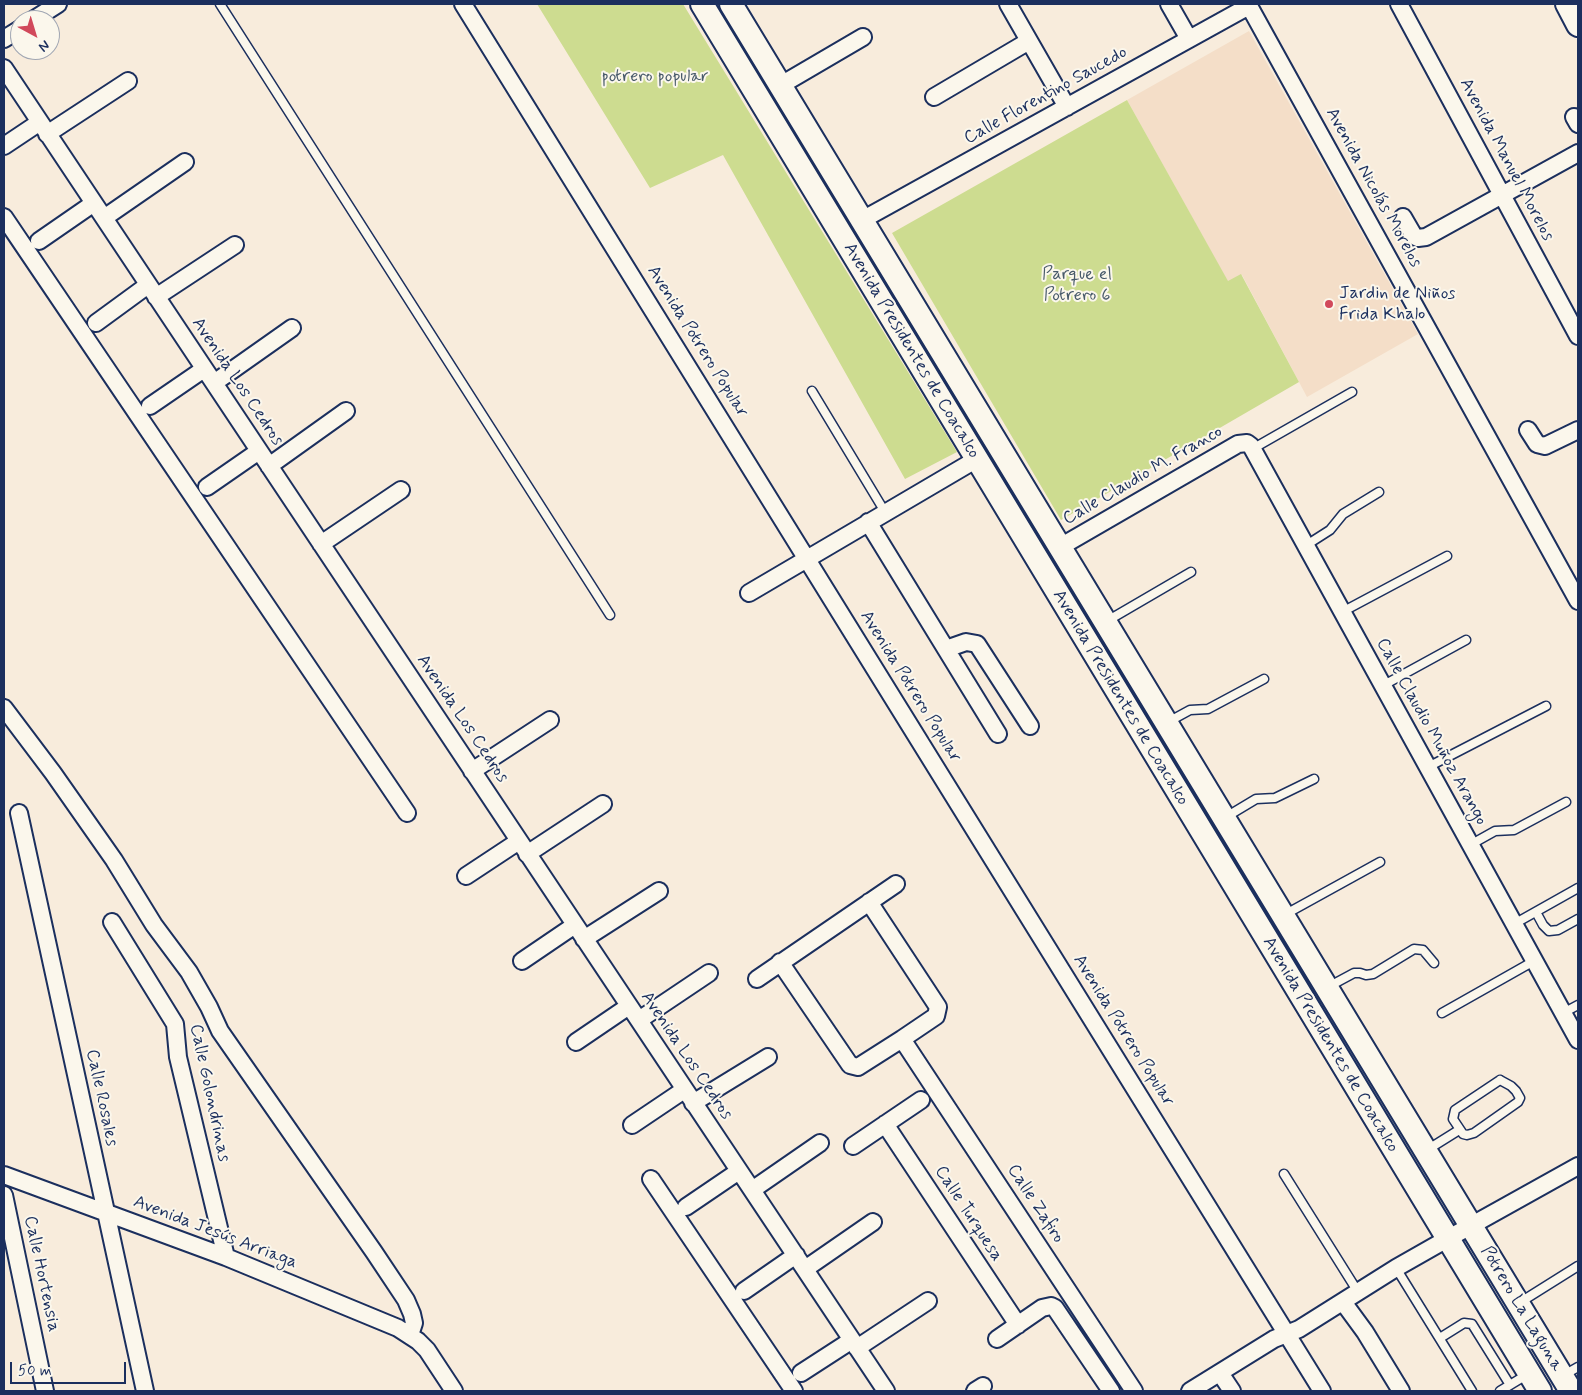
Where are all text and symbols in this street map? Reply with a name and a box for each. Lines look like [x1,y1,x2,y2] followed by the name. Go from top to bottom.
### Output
[10,10,60,60] north arrow
[35,36,53,56] text: N
[961,42,1131,150] street label: Calle Florentino Saucedo
[601,66,709,88] park label: potrero popular
[1454,75,1558,245] street label: Avenida Manuel Morelos
[1320,104,1426,272] street label: Avenida Nicolás Morelos
[838,239,984,463] street label: Avenida Presidentes de Coacalco
[641,262,753,422] street label: Avenida Potrero Popular
[1042,264,1112,306] park label: Parque el Potrero 6
[1339,283,1456,326] place label: Jardin de Niños Frida Khalo
[1323,298,1335,310] marker: Jardin de Niños Frida Khalo
[186,314,288,450] street label: Avenida Los Cedros
[1059,421,1227,531] street label: Calle Claudio M. Franco
[1047,586,1193,810] street label: Avenida Presidentes de Coacalco
[854,607,966,767] street label: Avenida Potrero Popular
[1371,635,1491,829] street label: Calle Claudio Muñoz Arango
[411,651,513,787] street label: Avenida Los Cedros
[1257,933,1403,1157] street label: Avenida Presidentes de Coacalco
[1067,951,1179,1111] street label: Avenida Potrero Popular
[635,988,737,1124] street label: Avenida Los Cedros
[184,1022,234,1164] street label: Calle Golondrinas
[80,1048,122,1148] street label: Calle Rosales
[1002,1161,1068,1247] street label: Calle Zafiro
[929,1162,1007,1266] street label: Calle Turquesa
[130,1192,300,1274] street label: Avenida Jesús Arriaga
[18,1214,64,1334] street label: Calle Hortensia
[1475,1242,1567,1376] street label: Potrero La Laguna
[12,1352,129,1384] scale bar
[18,1361,52,1381] text: 50 m

